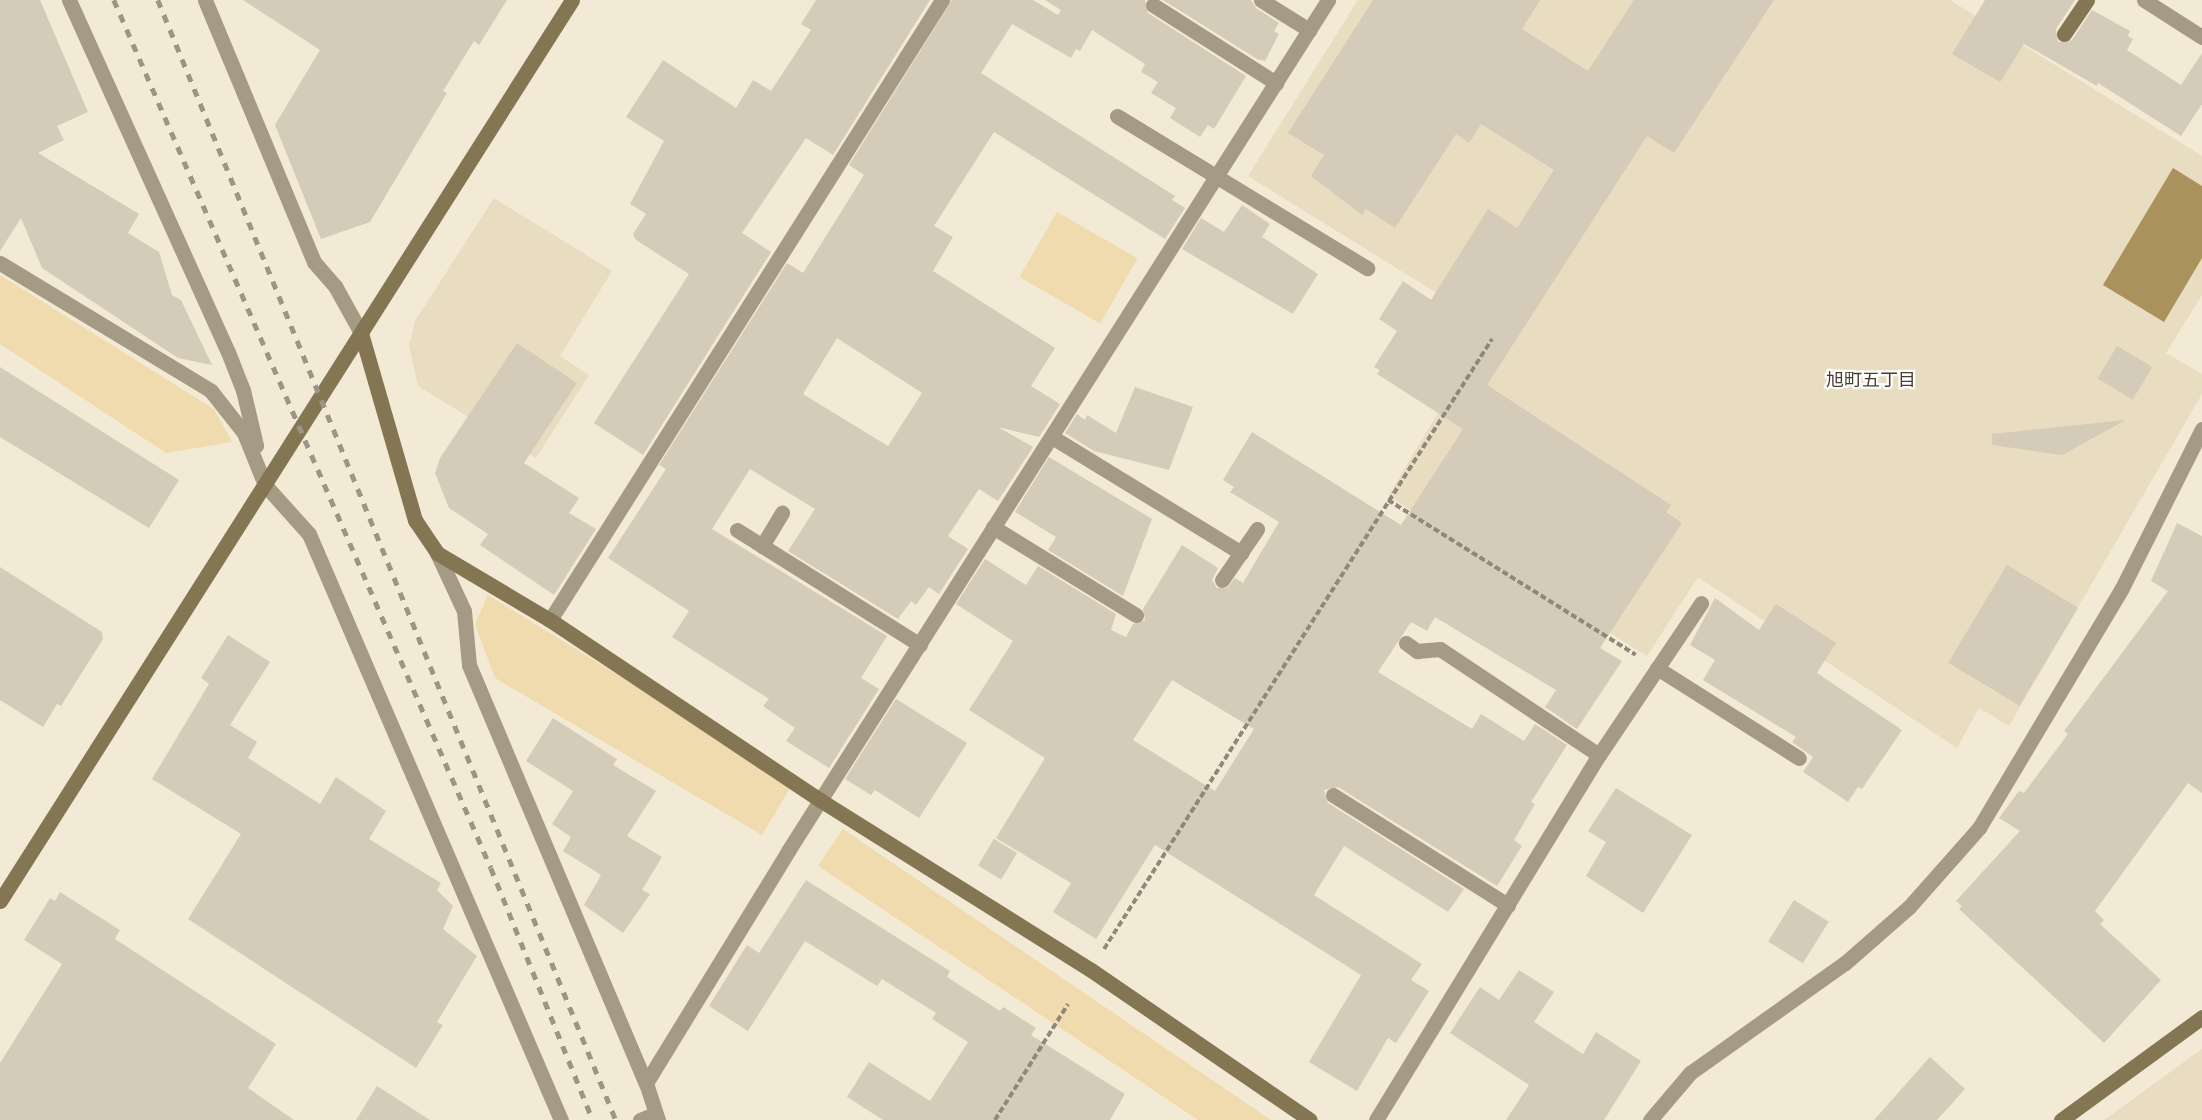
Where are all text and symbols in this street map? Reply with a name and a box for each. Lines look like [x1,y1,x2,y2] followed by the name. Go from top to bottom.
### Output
[1826,369,1916,391] district label: 旭町五丁目

